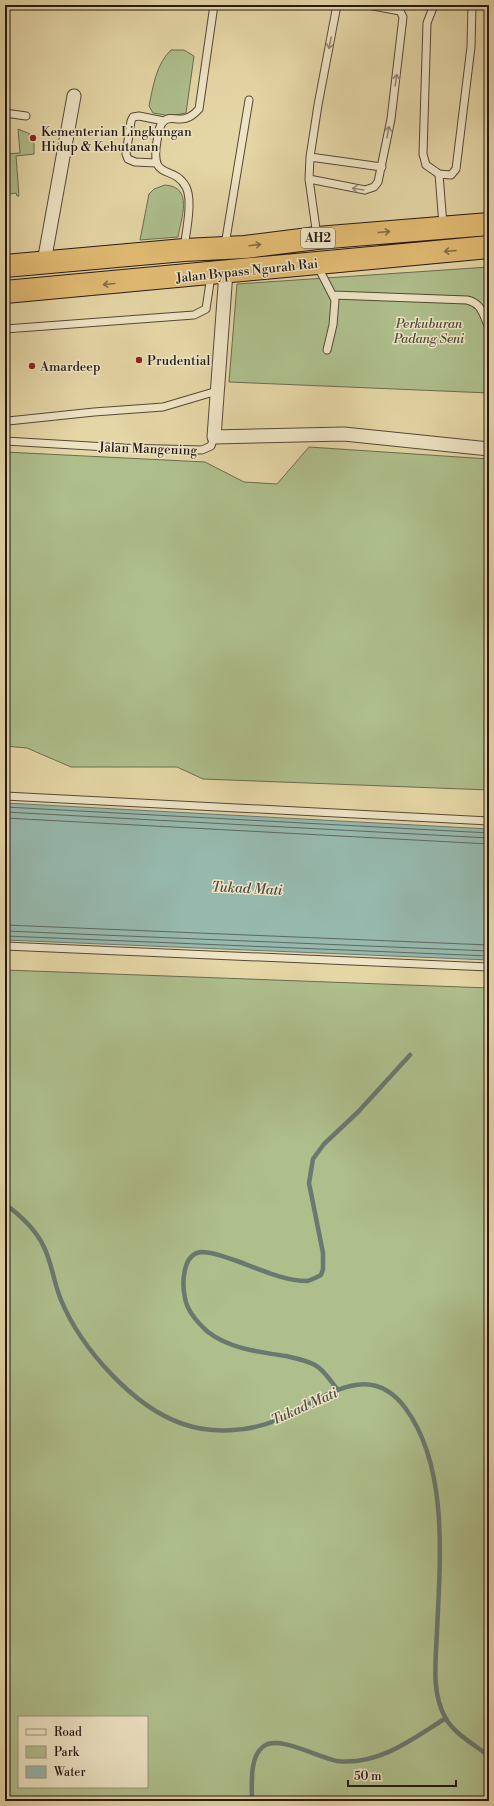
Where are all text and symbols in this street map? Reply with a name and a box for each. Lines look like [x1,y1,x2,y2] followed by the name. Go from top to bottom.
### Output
[325,36,333,49] one-way arrow
[392,74,400,87] one-way arrow
[41,124,192,155] place label: Kementerian Lingkungan Hidup & Kehutanan
[385,126,393,139] one-way arrow
[28,133,38,143] marker: Kementerian Lingkungan Hidup & Kehutanan
[352,185,365,193] one-way arrow
[301,228,335,248] road number: AH2
[377,229,390,236] one-way arrow
[248,242,261,249] one-way arrow
[444,247,457,254] one-way arrow
[174,256,319,287] street label: Jalan Bypass Ngurah Rai
[103,280,116,287] one-way arrow
[393,316,465,347] park label: Perkuburan Padang Seni
[147,353,210,369] place label: Prudential
[134,355,144,365] marker: Prudential
[39,359,100,375] place label: Amardeep
[27,361,37,371] marker: Amardeep
[97,439,198,459] street label: Jalan Mangening
[211,878,283,900] water label: Tukad Mati
[268,1384,341,1430] water label: Tukad Mati
[18,1716,148,1788] legend
[54,1725,82,1740] text: Road
[54,1745,80,1760] text: Park
[348,1762,456,1788] scale bar
[53,1765,86,1780] text: Water
[354,1769,382,1784] text: 50 m

